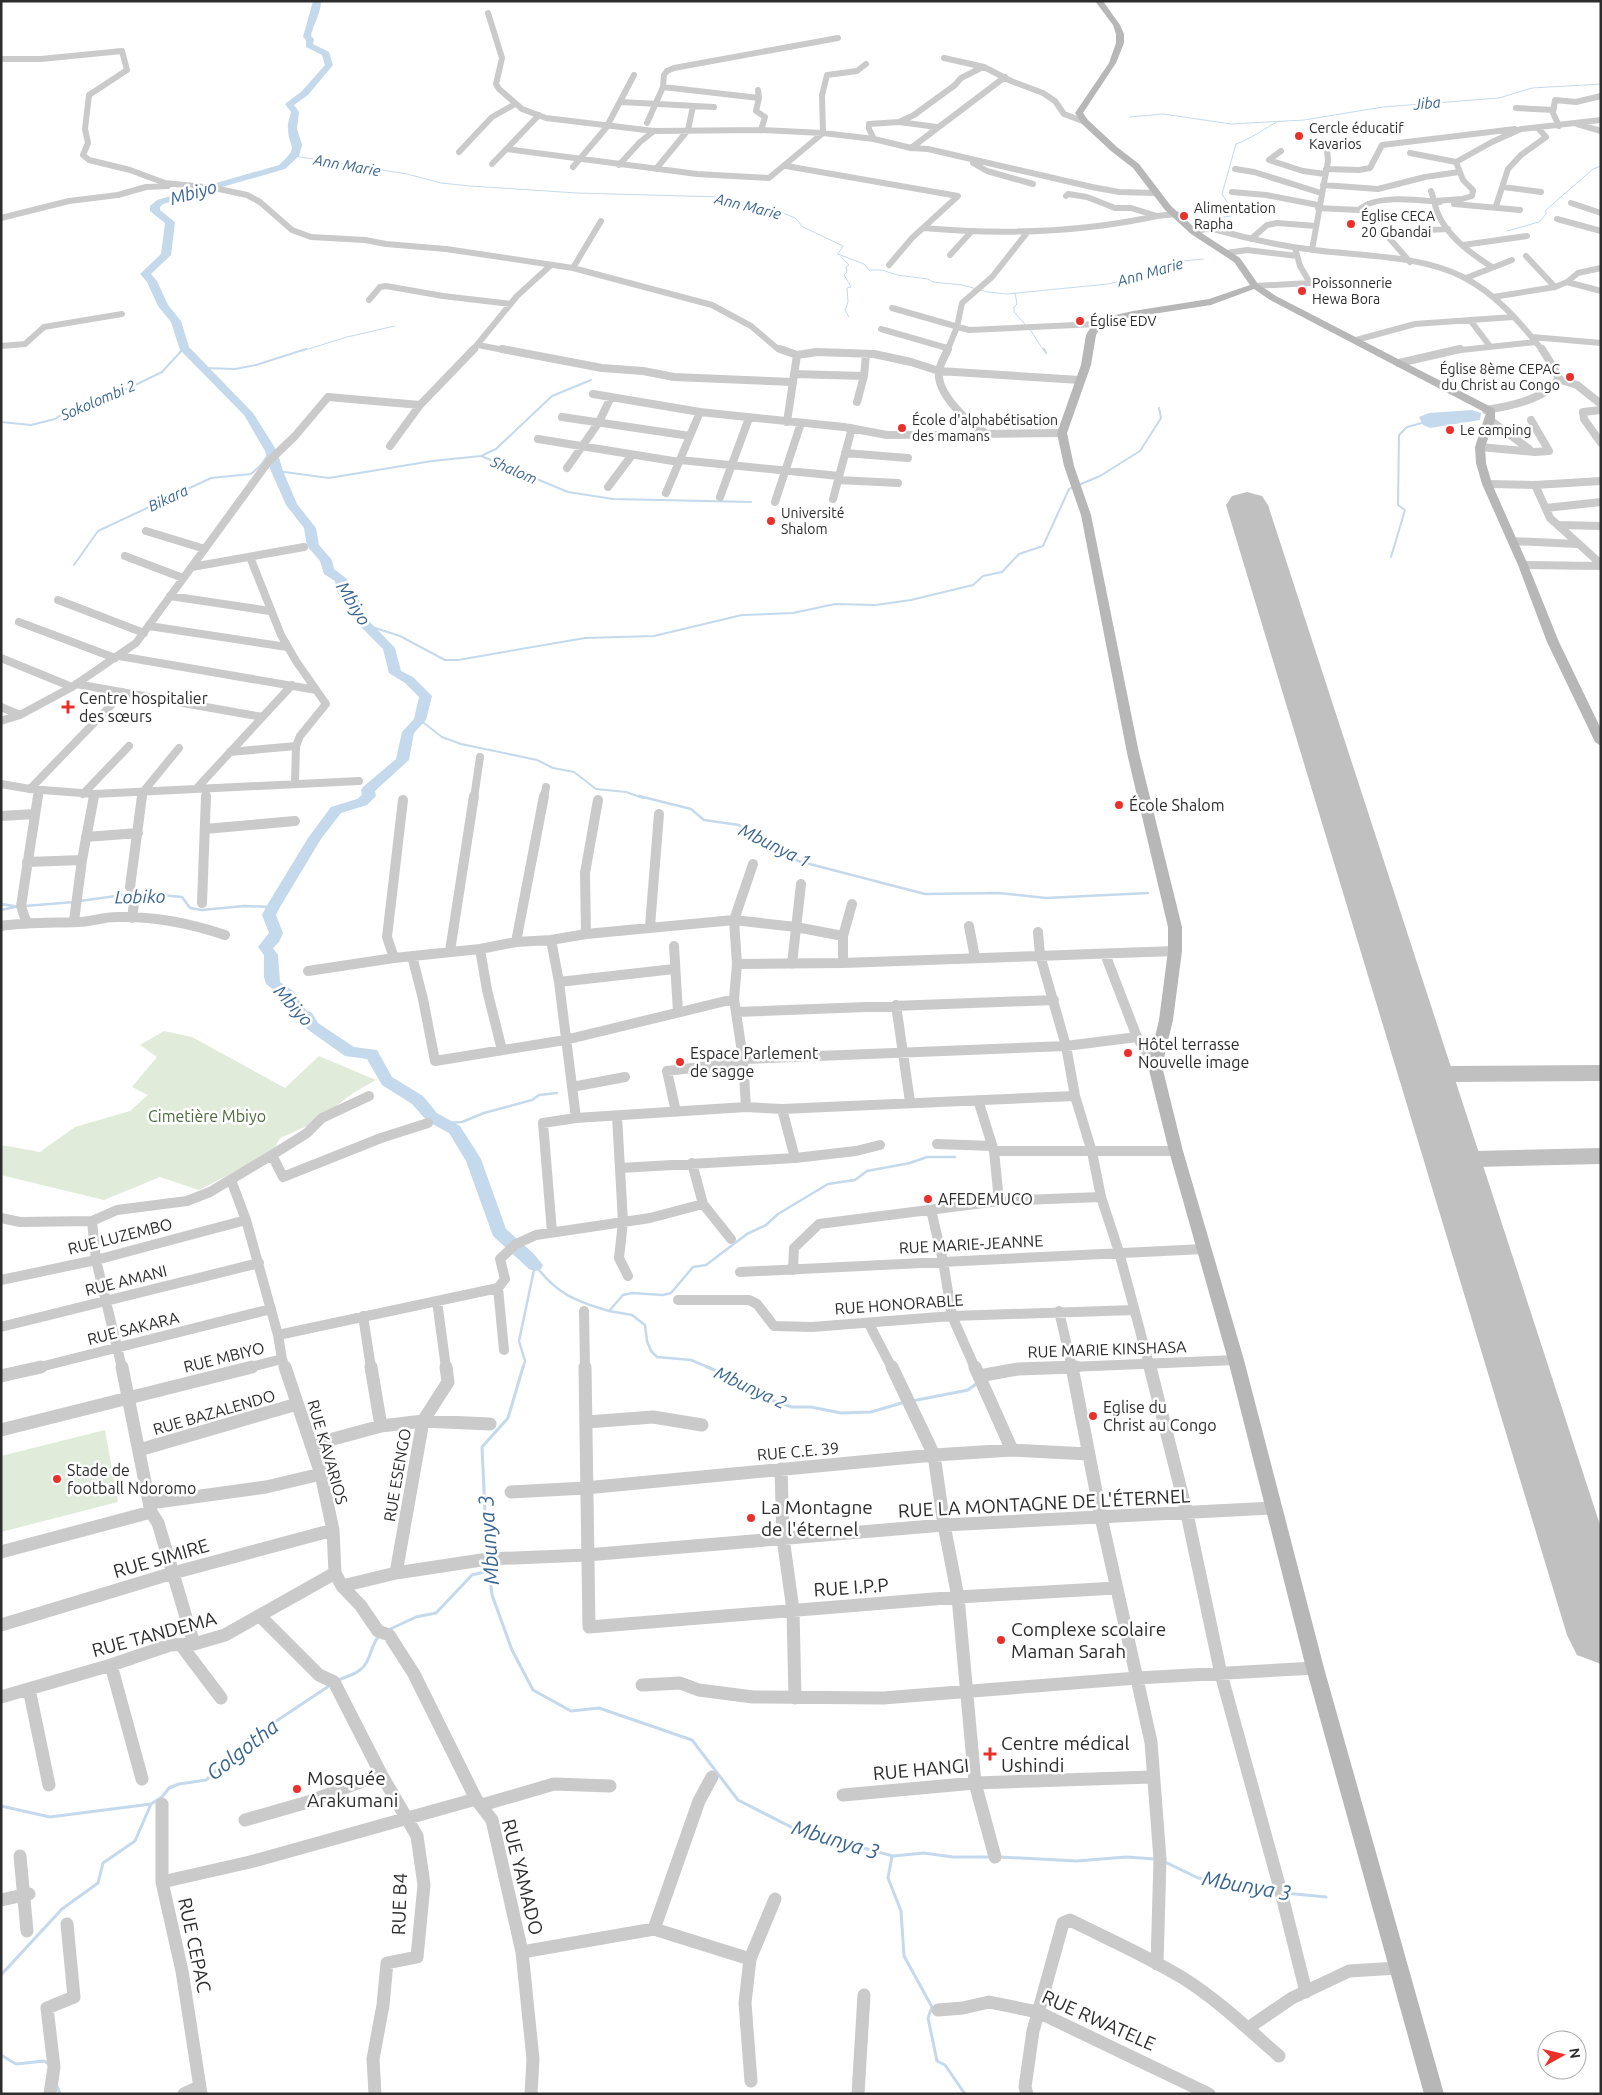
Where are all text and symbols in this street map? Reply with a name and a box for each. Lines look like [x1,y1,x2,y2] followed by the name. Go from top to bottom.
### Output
[1412,93,1441,113] water label: Jiba
[1309,120,1404,152] place label: Cercle éducatif Kavarios
[1293,130,1305,142] marker: Cercle éducatif Kavarios
[311,151,382,179] water label: Ann Marie
[167,176,219,208] water label: Mbiyo
[712,189,783,223] water label: Ann Marie
[1194,200,1276,232] place label: Alimentation Rapha
[1361,207,1435,240] place label: Église CECA 20 Gbandai
[1178,210,1190,222] marker: Alimentation Rapha
[1345,218,1357,230] marker: Église CECA 20 Gbandai
[1114,254,1185,290] water label: Ann Marie
[1312,275,1392,307] place label: Poissonnerie Hewa Bora
[1296,285,1308,297] marker: Poissonnerie Hewa Bora
[1090,312,1156,329] place label: Église EDV
[1074,315,1086,327] marker: Église EDV
[1440,360,1560,393] place label: Église 8ème CEPAC du Christ au Congo
[1564,371,1576,383] marker: Église 8ème CEPAC du Christ au Congo
[57,377,138,424] water label: Sokolombi 2
[912,411,1058,444] place label: École d'alphabétisation des mamans
[896,422,908,434] marker: École d'alphabétisation des mamans
[1460,422,1531,438] place label: Le camping
[1444,424,1456,436] marker: Le camping
[487,452,540,487] water label: Shalom
[145,481,191,515] water label: Bikara
[781,505,844,537] place label: Université Shalom
[765,515,777,527] marker: Université Shalom
[333,577,375,629] water label: Mbiyo
[79,689,208,725] place label: Centre hospitalier des sœurs
[61,700,75,714] marker: Centre hospitalier des sœurs
[1129,794,1225,814] place label: École Shalom
[1113,799,1125,811] marker: École Shalom
[736,819,814,871] water label: Mbunya 1
[114,886,166,906] water label: Lobiko
[271,981,318,1030] water label: Mbiyo
[1138,1035,1249,1071] place label: Hôtel terrasse Nouvelle image
[690,1044,819,1080] place label: Espace Parlement de sagge
[1122,1047,1134,1059] marker: Hôtel terrasse Nouvelle image
[674,1056,686,1068] marker: Espace Parlement de sagge
[148,1107,266,1125] park label: Cimetière Mbiyo
[938,1190,1033,1208] place label: AFEDEMUCO
[922,1193,934,1205] marker: AFEDEMUCO
[66,1214,174,1258] street label: RUE LUZEMBO
[898,1231,1044,1257] street label: RUE MARIE-JEANNE
[83,1261,169,1299] street label: RUE AMANI
[834,1291,964,1317] street label: RUE HONORABLE
[85,1308,181,1348] street label: RUE SAKARA
[1027,1337,1187,1361] street label: RUE MARIE KINSHASA
[182,1338,266,1376] street label: RUE MBIYO
[712,1362,790,1412] water label: Mbunya 2
[151,1386,277,1438] street label: RUE BAZALENDO
[304,1398,352,1506] street label: RUE KAVARIOS
[1103,1398,1217,1434] place label: Eglise du Christ au Congo
[1087,1410,1099,1422] marker: Eglise du Christ au Congo
[380,1427,414,1523] street label: RUE ESENGO
[756,1438,840,1464] street label: RUE C.E. 39
[67,1461,196,1497] place label: Stade de football Ndoromo
[51,1473,63,1485] marker: Stade de football Ndoromo
[897,1484,1191,1522] street label: RUE LA MONTAGNE DE L'ÉTERNEL
[473,1494,503,1586] water label: Mbunya 3
[761,1496,873,1540] place label: La Montagne de l'éternel
[745,1512,757,1524] marker: La Montagne de l'éternel
[111,1534,211,1582] street label: RUE SIMIRE
[813,1573,889,1601] street label: RUE I.P.P
[89,1607,219,1661] street label: RUE TANDEMA
[1011,1618,1166,1662] place label: Complexe scolaire Maman Sarah
[995,1634,1007,1646] marker: Complexe scolaire Maman Sarah
[201,1713,283,1785] water label: Golgotha
[1001,1732,1130,1776] place label: Centre médical Ushindi
[983,1747,997,1761] marker: Centre médical Ushindi
[872,1754,970,1784] street label: RUE HANGI
[307,1767,398,1811] place label: Mosquée Arakumani
[291,1783,303,1795] marker: Mosquée Arakumani
[789,1814,883,1864] water label: Mbunya 3
[498,1817,548,1937] street label: RUE YAMADO
[1201,1865,1293,1905] water label: Mbunya 3
[387,1872,411,1936] street label: RUE B4
[174,1896,216,1995] street label: RUE CEPAC
[1039,1985,1159,2055] street label: RUE RWATELE
[1537,2030,1587,2080] north arrow
[1566,2047,1584,2059] text: N

